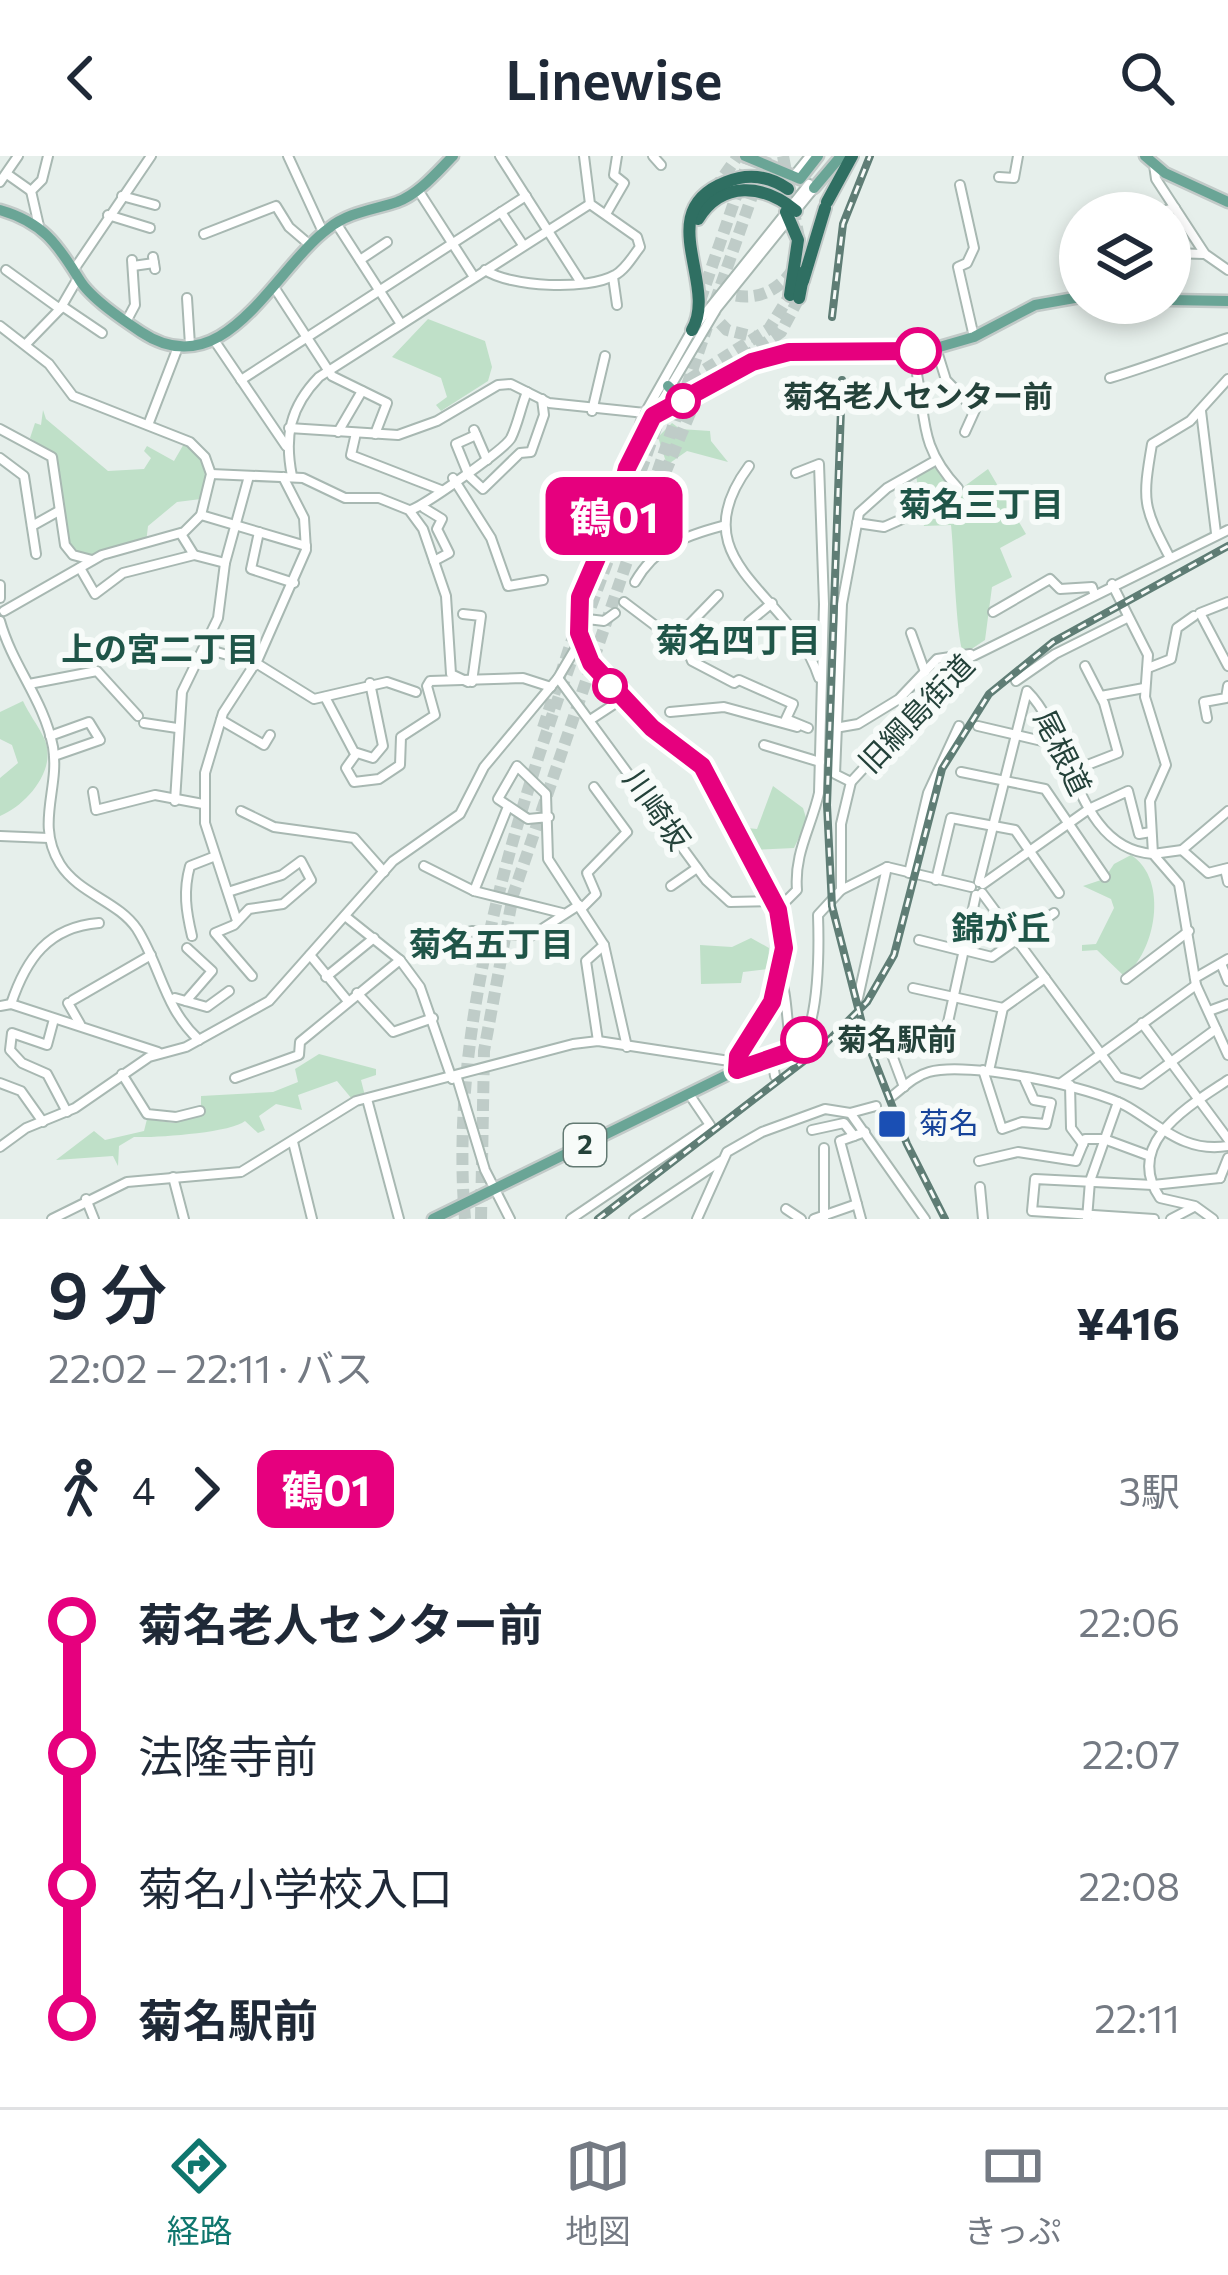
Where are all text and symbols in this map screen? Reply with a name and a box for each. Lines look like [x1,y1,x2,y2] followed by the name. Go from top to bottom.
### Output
[48,45,114,111] icon: back
[505,45,723,111] text: Linewise
[1114,45,1180,111] icon: search
[1059,192,1191,324] map controls
[1059,192,1191,324] button: layers
[896,329,940,373] marker: 菊名老人センター前
[783,376,1053,413] place label: 菊名老人センター前
[667,385,699,417] unlabelled marker
[545,477,683,555] line badge: 鶴01
[899,482,1064,523] district label: 菊名三丁目
[570,490,658,542] text: 鶴01
[656,618,821,659] district label: 菊名四丁目
[61,627,259,668] district label: 上の宮二丁目
[850,645,981,779] street label: 旧綱島街道
[594,670,626,702] unlabelled marker
[1028,703,1101,800] street label: 尾根道
[617,761,699,856] street label: 川崎坂
[952,906,1051,947] district label: 錦が丘
[409,922,574,963] district label: 菊名五丁目
[782,1018,826,1062] marker: 菊名駅前
[837,1019,957,1056] place label: 菊名駅前
[919,1103,979,1140] place label: 菊名
[876,1108,908,1140] marker: 菊名
[564,1124,606,1166] road number: 2
[48,1252,167,1333] text: 9 分
[1076,1294,1180,1349] text: ¥416
[48,1343,373,1391] text: 22:02 – 22:11 · バス
[48,1456,114,1522] icon: walk
[173,1456,239,1522] icon: forward
[281,1463,370,1515] text: 鶴01
[132,1465,155,1513] text: 4
[1119,1466,1180,1514] text: 3駅
[138,1595,543,1650] text: 菊名老人センター前
[1078,1597,1180,1645] text: 22:06
[138,1727,318,1782] text: 法隆寺前
[1082,1729,1180,1777] text: 22:07
[138,1859,453,1914] text: 菊名小学校入口
[1078,1861,1180,1909] text: 22:08
[138,1991,318,2046] text: 菊名駅前
[1094,1993,1180,2041] text: 22:11
[166,2133,232,2253] tab: 経路
[565,2133,631,2253] tab: 地図
[964,2133,1062,2253] tab: きっぷ

